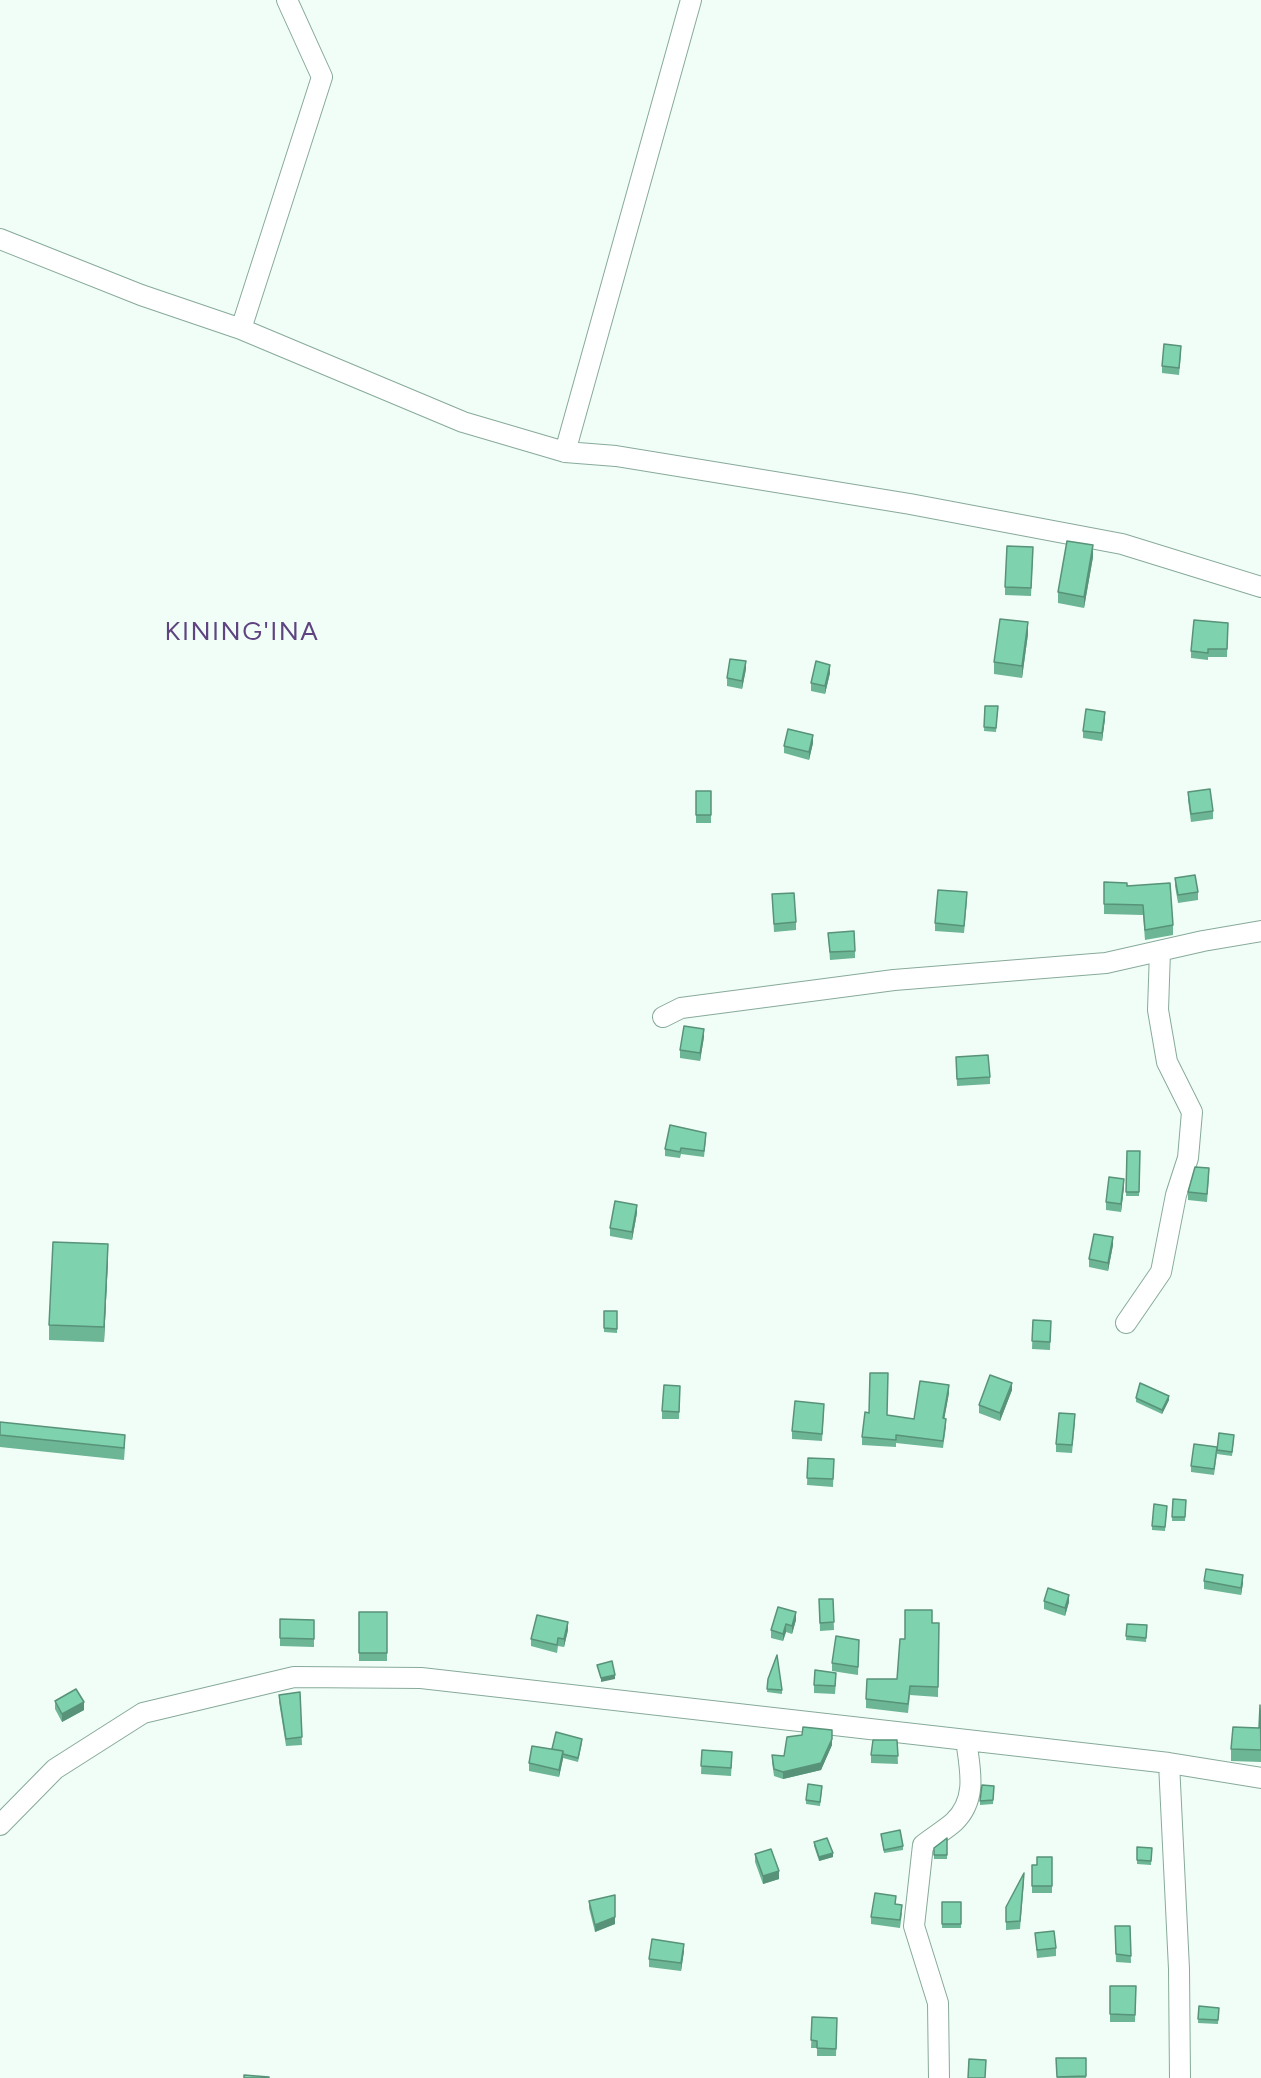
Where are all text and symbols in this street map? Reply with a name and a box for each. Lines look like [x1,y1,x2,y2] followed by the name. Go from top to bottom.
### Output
[165,616,319,648] district label: KINING'INA

